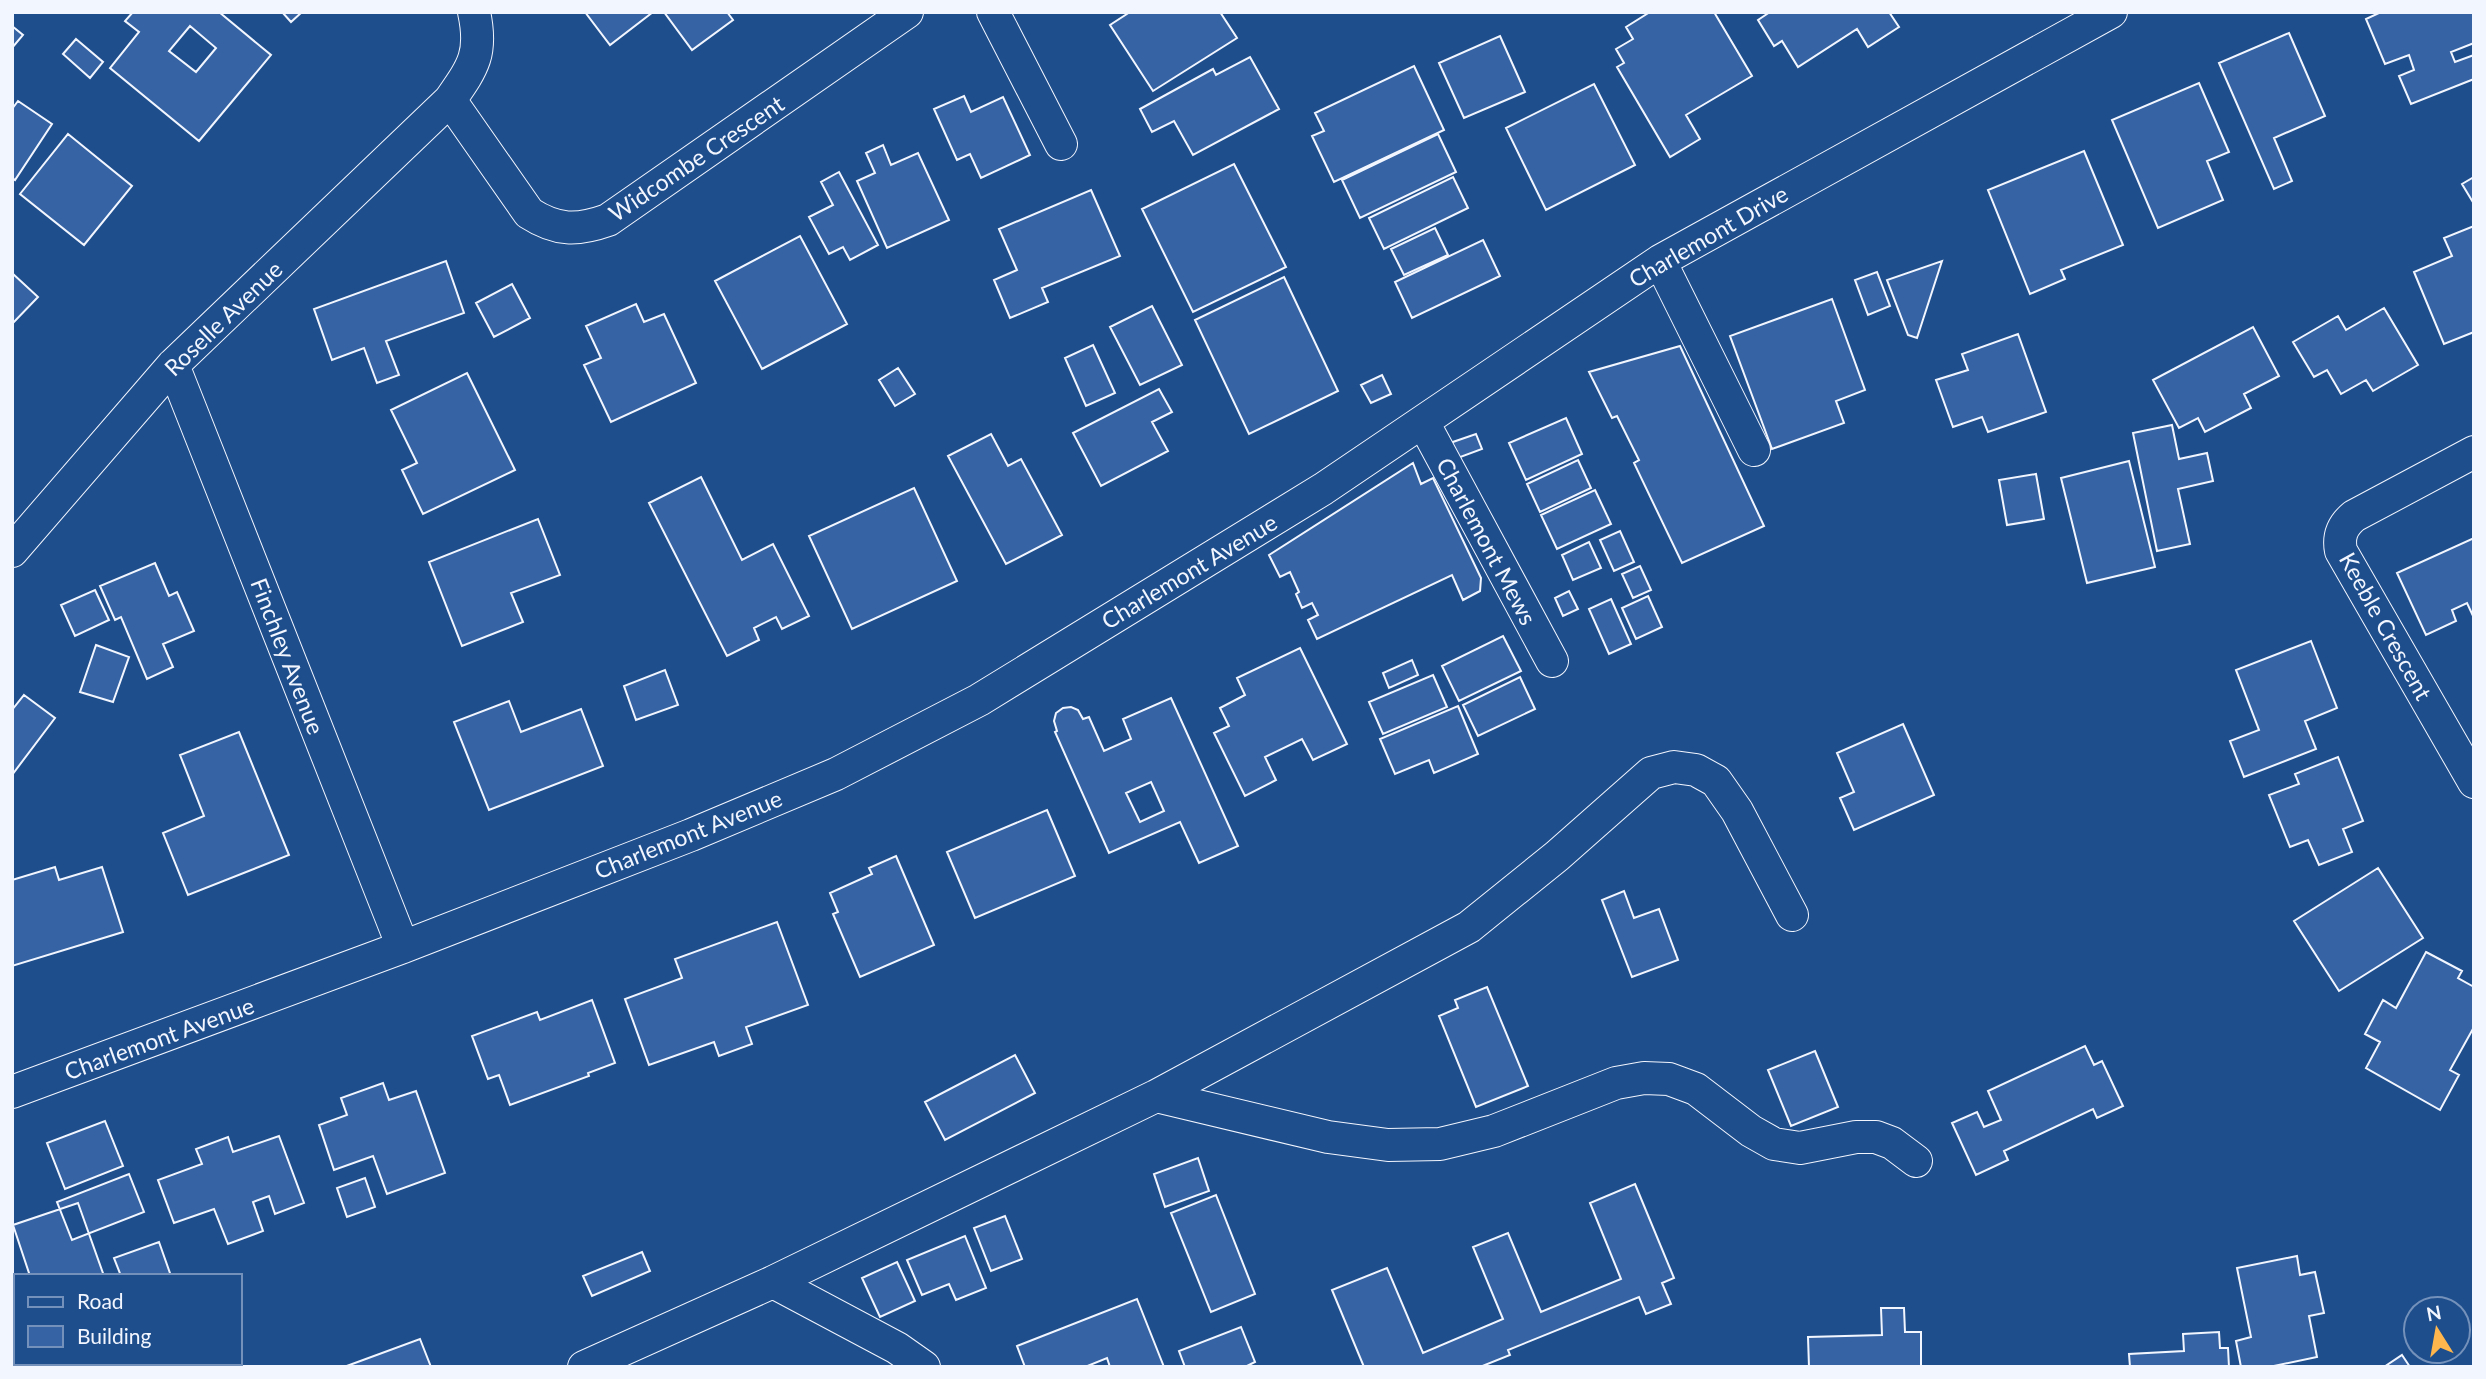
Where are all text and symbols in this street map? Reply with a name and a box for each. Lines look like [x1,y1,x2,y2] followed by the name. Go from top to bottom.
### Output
[603,89,789,227] street label: Widcombe Crescent
[1623,179,1793,293] street label: Charlemont Drive
[158,255,288,381] street label: Roselle Avenue
[1431,453,1543,629] street label: Charlemont Mews
[1096,508,1282,634] street label: Charlemont Avenue
[2334,547,2438,705] street label: Keeble Crescent
[245,574,331,738] street label: Finchley Avenue
[590,784,786,884] street label: Charlemont Avenue
[60,991,258,1085] street label: Charlemont Avenue
[14,1274,242,1365] legend
[77,1288,124,1313] text: Road
[2402,1295,2472,1365] north arrow
[2424,1300,2443,1326] text: N
[77,1323,152,1348] text: Building

